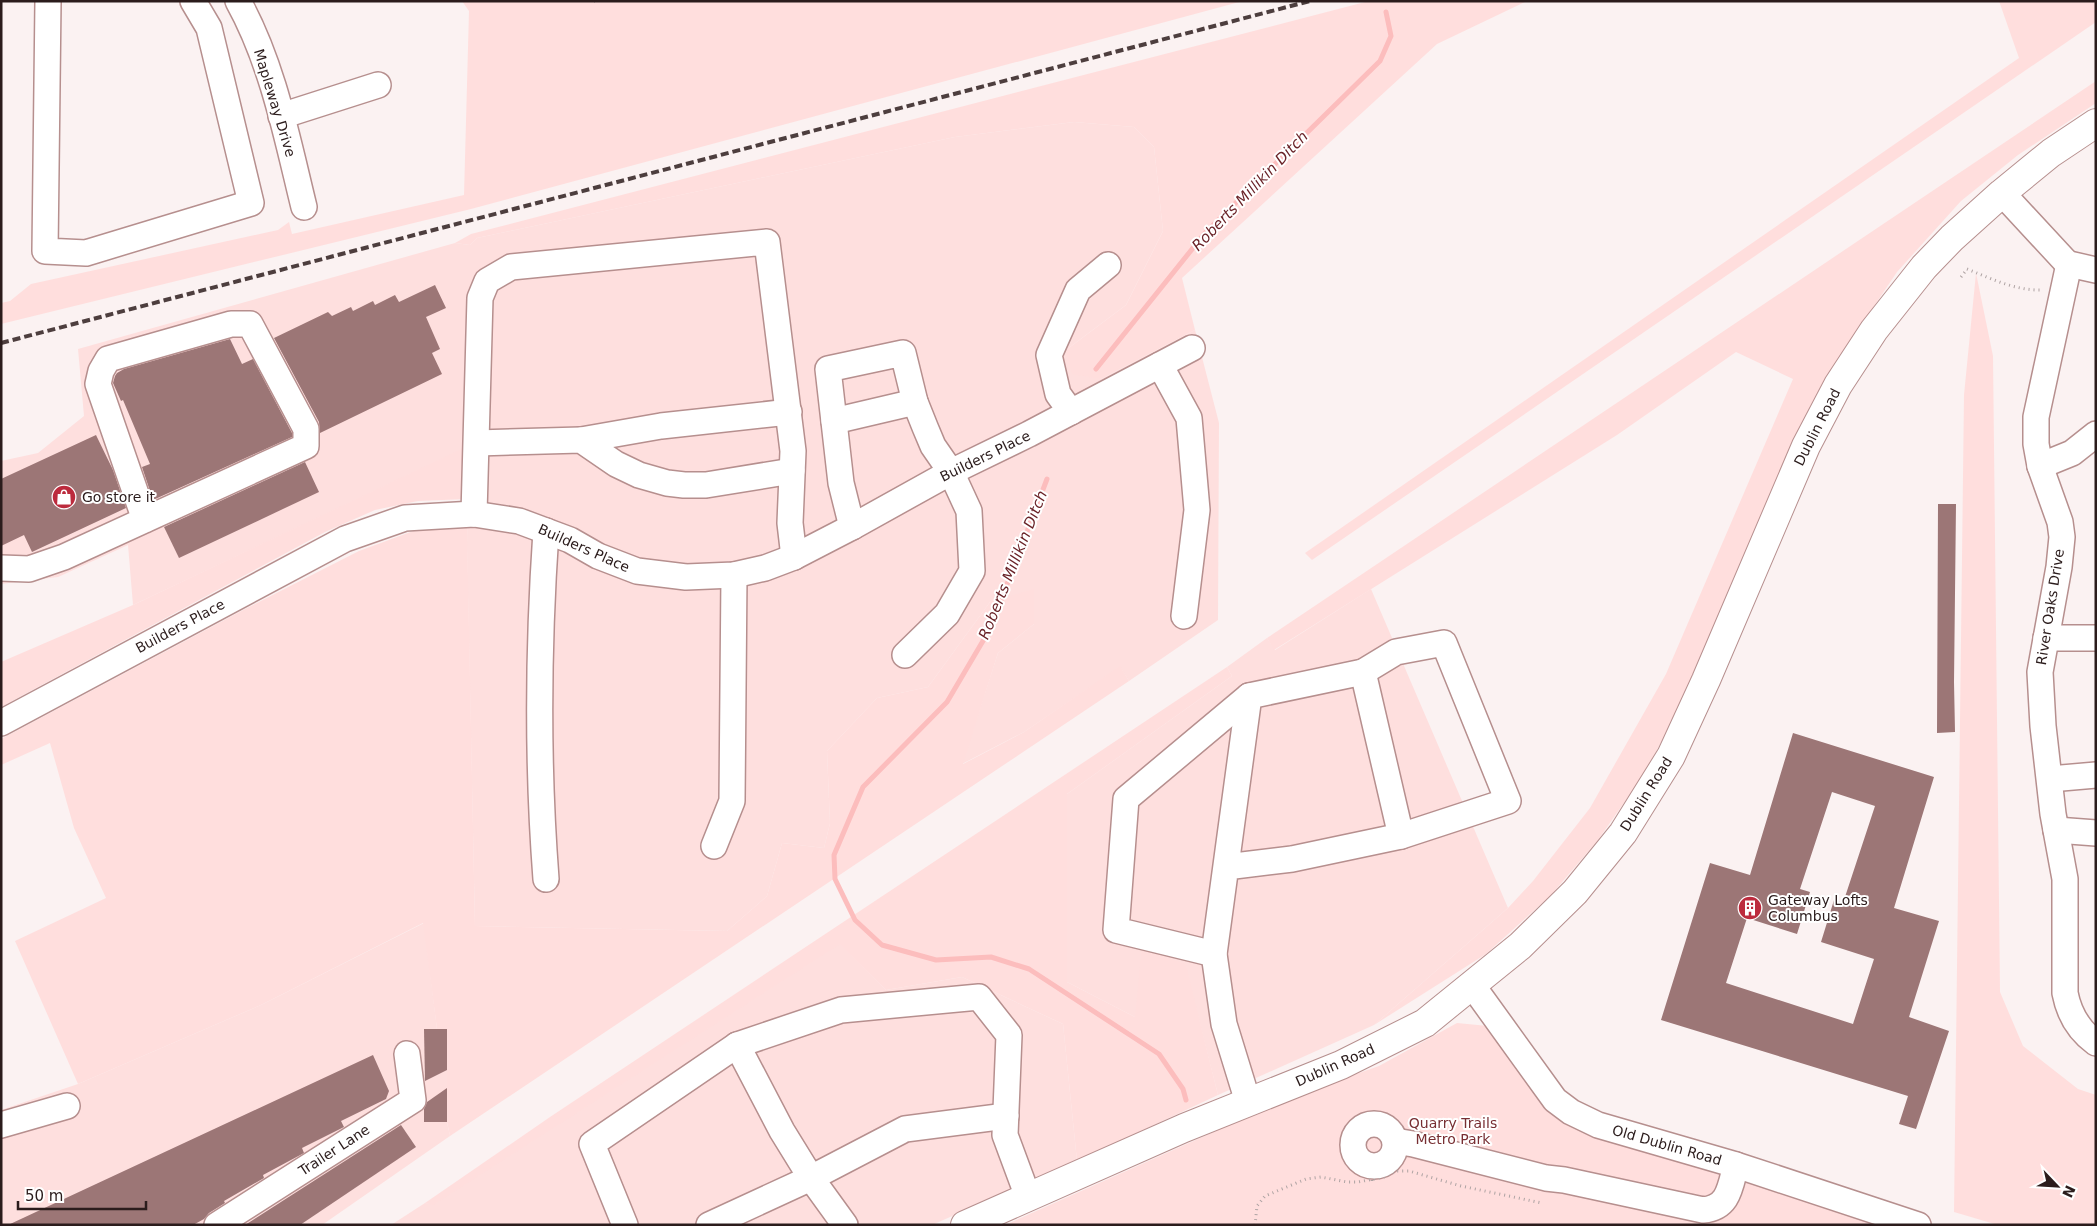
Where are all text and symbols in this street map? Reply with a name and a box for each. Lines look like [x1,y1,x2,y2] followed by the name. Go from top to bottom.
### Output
[251,47,299,159] street label: Mapleway Drive
[1188,128,1312,254] water label: Roberts Millikin Ditch
[1791,386,1843,468] street label: Dublin Road
[937,427,1033,485] street label: Builders Place
[51,484,77,510] shop icon: Go store it
[975,488,1051,642] water label: Roberts Millikin Ditch
[82,489,156,505] place label: Go store it
[536,521,632,575] street label: Builders Place
[2033,548,2067,666] street label: River Oaks Drive
[133,596,227,656] street label: Builders Place
[1617,754,1675,834] street label: Dublin Road
[1768,892,1868,924] place label: Gateway Lofts Columbus
[1737,895,1763,921] building icon: Gateway Lofts Columbus
[1293,1040,1377,1090] street label: Dublin Road
[1409,1115,1497,1147] park label: Quarry Trails Metro Park
[295,1121,372,1179] street label: Trailer Lane
[1610,1122,1724,1168] street label: Old Dublin Road
[2032,1161,2082,1211] north arrow
[18,1178,145,1210] scale bar
[2059,1183,2079,1200] text: N
[25,1187,63,1205] text: 50 m

